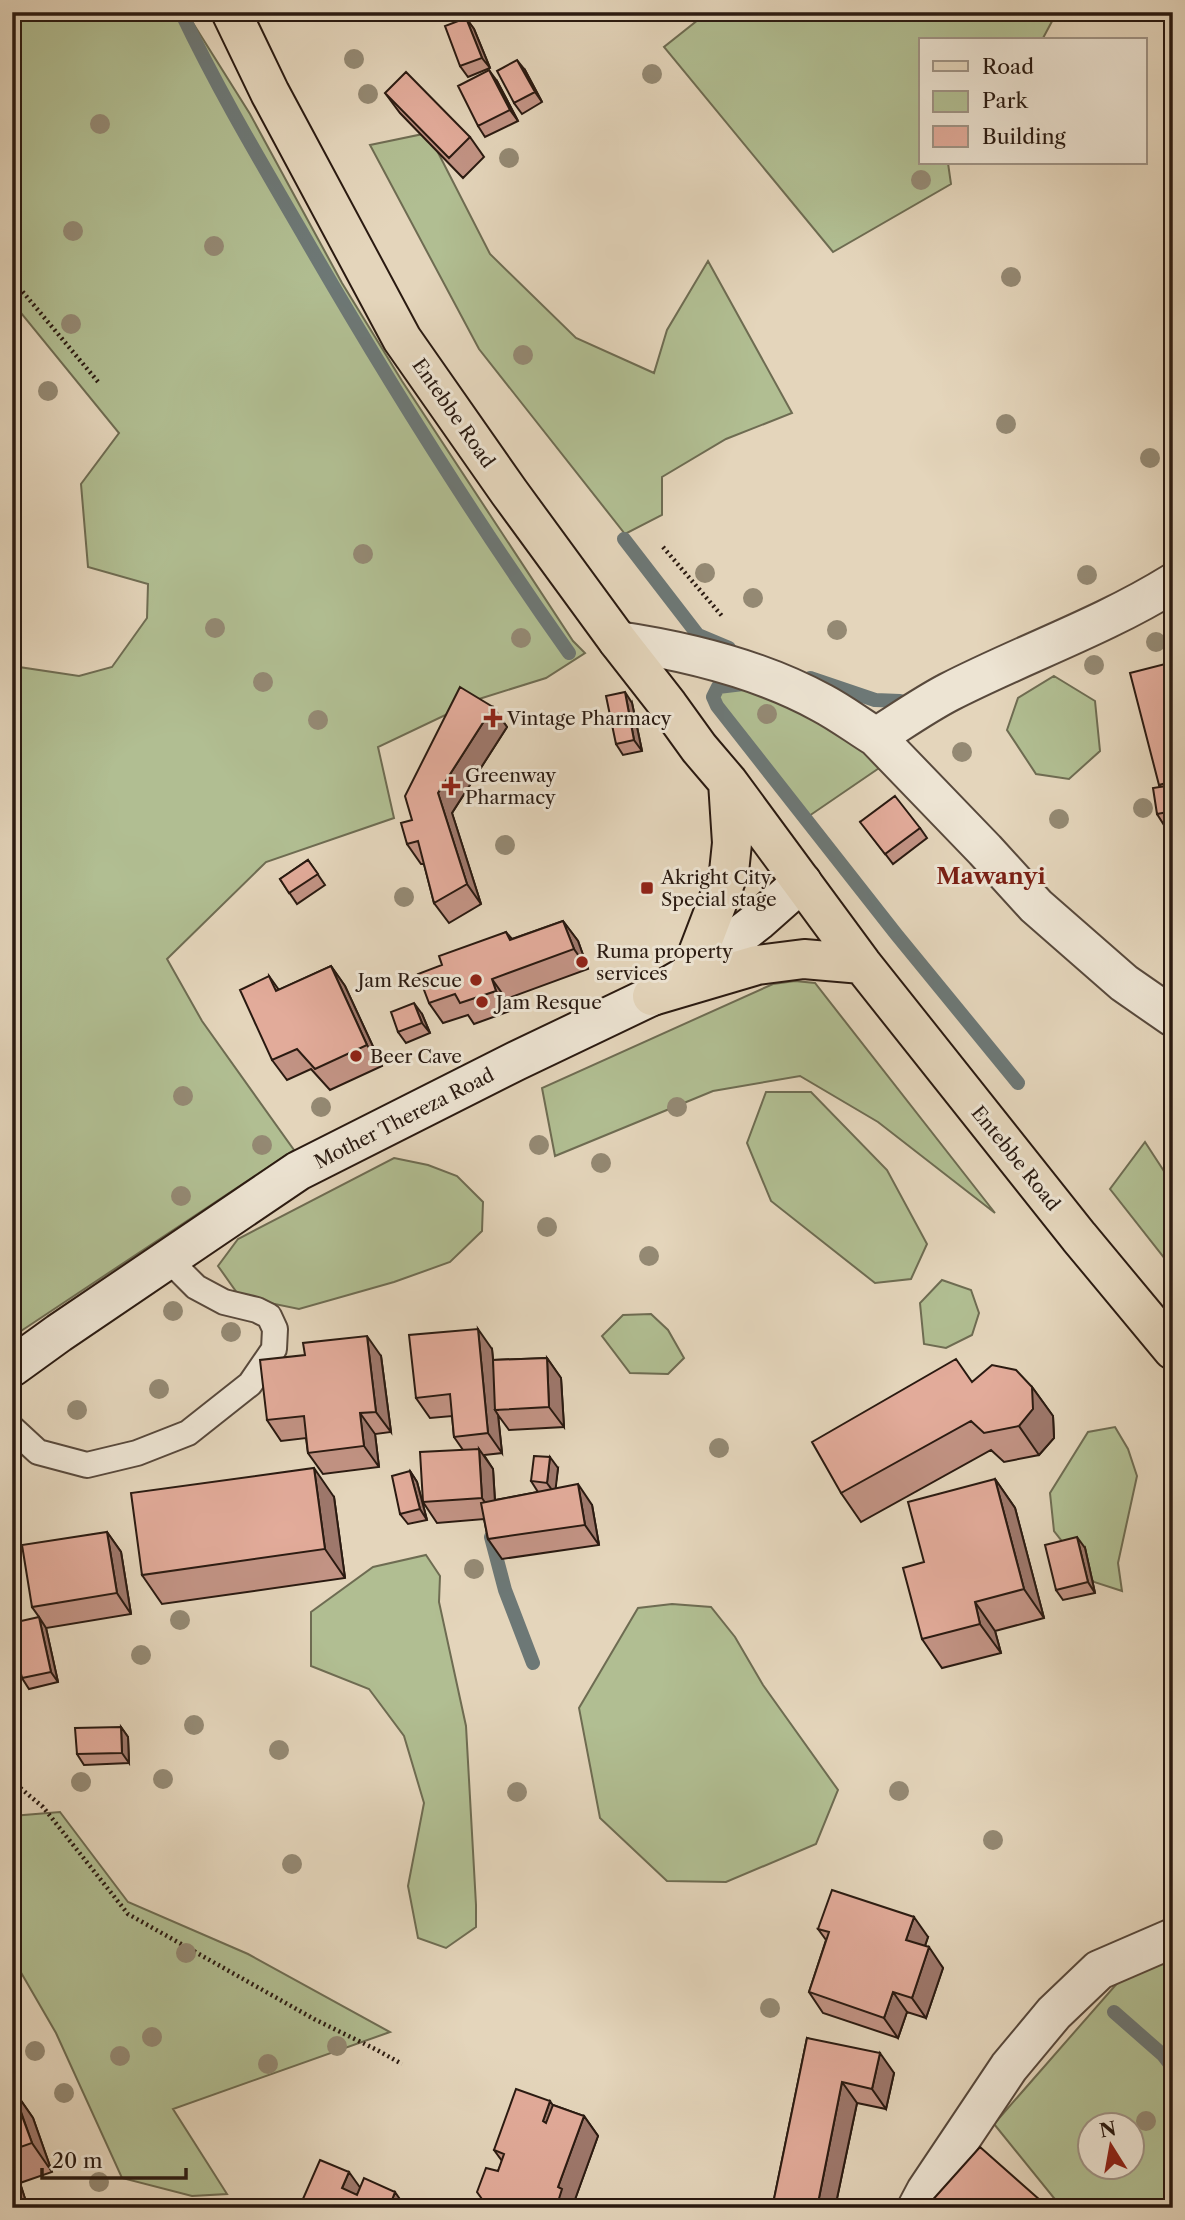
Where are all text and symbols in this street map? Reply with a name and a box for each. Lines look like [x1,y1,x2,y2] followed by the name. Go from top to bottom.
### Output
[919,38,1146,164] legend
[982,54,1034,79] text: Road
[982,88,1028,113] text: Park
[982,124,1067,149] text: Building
[407,354,500,473] street label: Entebbe Road
[506,707,672,730] place label: Vintage Pharmacy
[485,710,501,726] marker: Vintage Pharmacy
[465,764,556,809] place label: Greenway Pharmacy
[443,778,459,794] marker: Greenway Pharmacy
[936,862,1046,890] district label: Mawanyi
[660,866,777,911] place label: Akright City Special stage
[639,880,655,896] marker: Akright City Special stage
[596,940,733,985] place label: Ruma property services
[574,954,590,970] marker: Ruma property services
[355,969,462,992] place label: Jam Rescue
[468,972,484,988] marker: Jam Rescue
[493,991,602,1014] place label: Jam Resque
[474,994,490,1010] marker: Jam Resque
[370,1045,462,1068] place label: Beer Cave
[348,1048,364,1064] marker: Beer Cave
[311,1063,498,1174] street label: Mother Thereza Road
[966,1101,1065,1216] street label: Entebbe Road
[1076,2112,1146,2182] north arrow
[1098,2117,1118,2143] text: N
[42,2136,186,2180] scale bar
[52,2148,103,2173] text: 20 m

